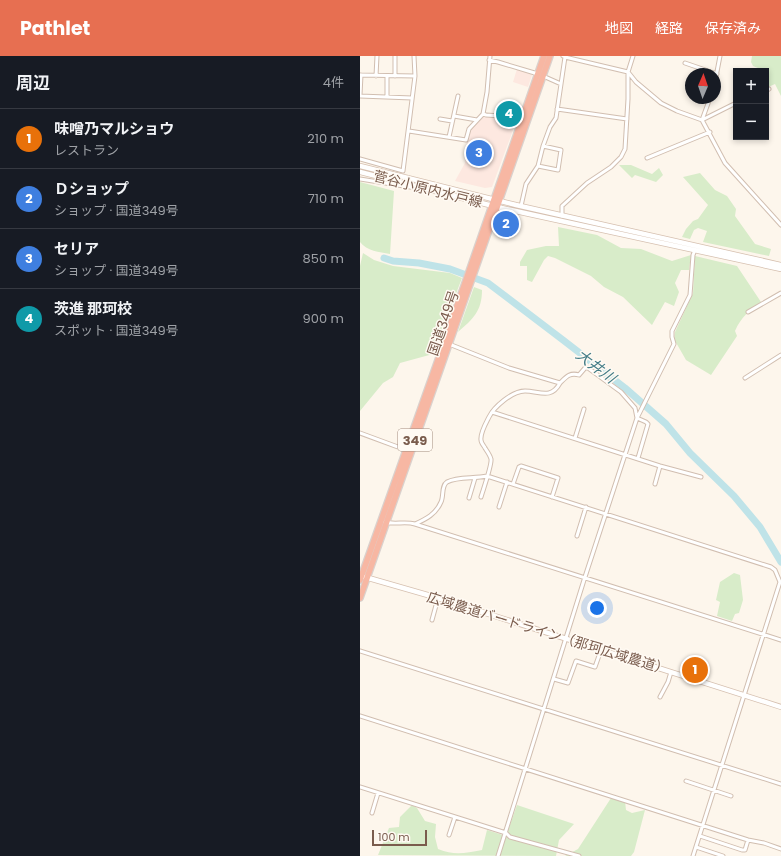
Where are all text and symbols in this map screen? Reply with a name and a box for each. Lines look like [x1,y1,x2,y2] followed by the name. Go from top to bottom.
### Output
[20,15,90,42] text: Pathlet
[605,18,633,38] text: 地図
[655,18,683,38] text: 経路
[705,18,761,38] text: 保存済み
[685,68,721,104] north arrow
[733,68,769,140] map controls
[733,68,769,104] button: +
[16,71,50,95] text: 周辺
[323,73,344,92] text: 4件
[496,99,522,129] pin: 4
[733,104,769,140] button: −
[54,118,174,139] text: 味噌乃マルショウ
[27,129,31,148] text: 1
[307,129,344,148] text: 210 m
[466,138,492,168] pin: 3
[54,141,119,160] text: レストラン
[371,166,485,212] street label: 菅谷小原内水戸線
[54,178,129,199] text: Ｄショップ
[25,189,33,208] text: 2
[308,189,344,208] text: 710 m
[54,201,179,220] text: ショップ · 国道349号
[493,209,519,239] pin: 2
[54,238,99,259] text: セリア
[25,249,33,268] text: 3
[303,249,344,268] text: 850 m
[54,261,179,280] text: ショップ · 国道349号
[422,288,464,358] street label: 国道349号
[54,298,132,319] text: 茨進 那珂校
[25,309,33,328] text: 4
[303,309,344,328] text: 900 m
[54,321,179,340] text: スポット · 国道349号
[572,344,622,389] water label: 大井川
[398,429,432,451] road number: 349
[425,587,671,679] street label: 広域農道バードライン（那珂広域農道）
[587,598,607,618] your location
[682,655,708,685] pin: 1
[372,828,427,847] scale bar
[378,829,410,845] text: 100 m

